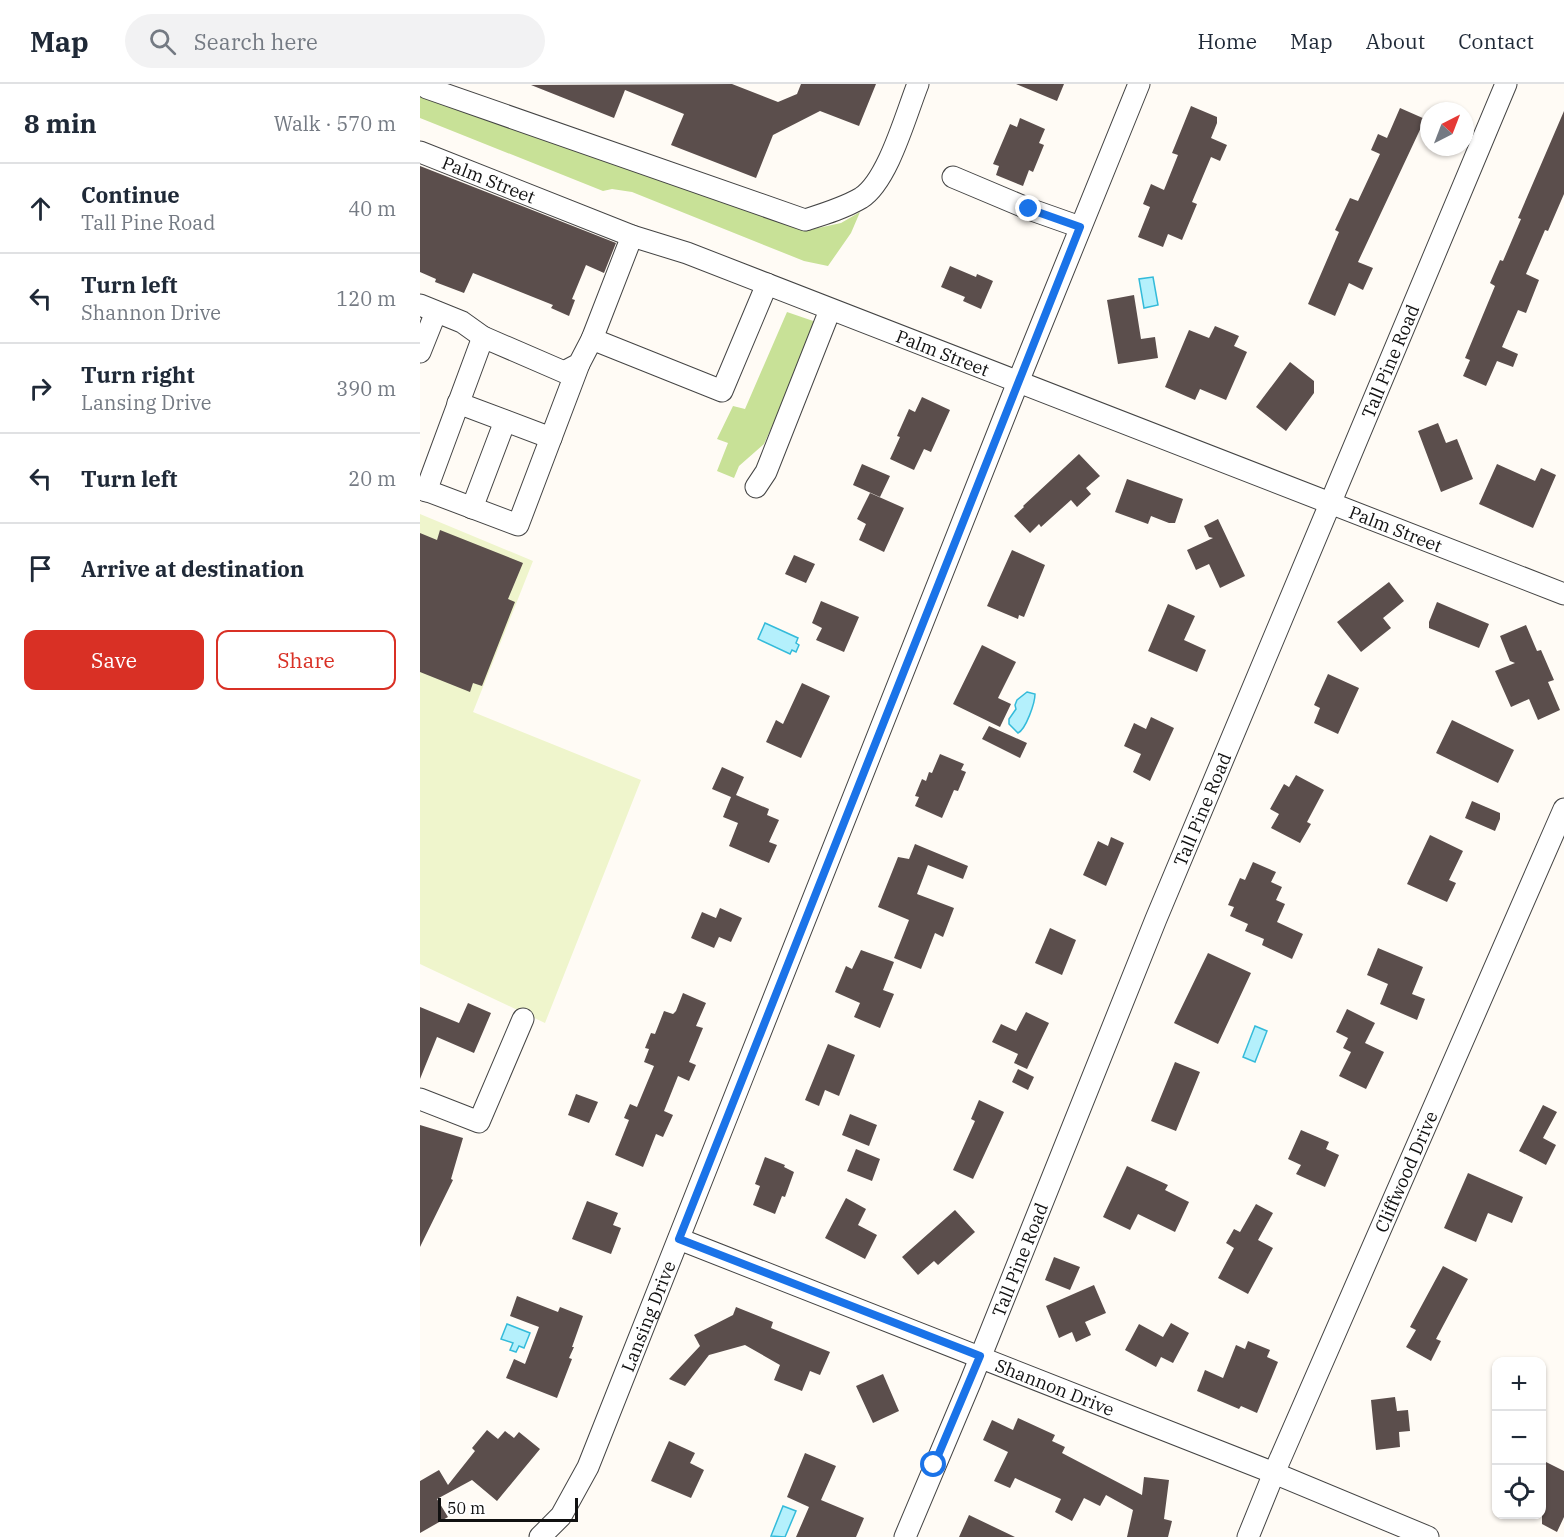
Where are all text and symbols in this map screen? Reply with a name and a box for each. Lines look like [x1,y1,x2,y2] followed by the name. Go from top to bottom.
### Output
[125,14,545,68] search box
[30,23,89,60] text: Map
[146,25,179,58] icon: search
[194,27,318,56] text: Search here
[1197,27,1257,55] text: Home
[1290,27,1333,55] text: Map
[1366,27,1425,55] text: About
[1458,27,1534,55] text: Contact
[1420,102,1474,156] north arrow
[24,106,97,140] text: 8 min
[274,110,396,137] text: Walk · 570 m
[439,150,539,208] street label: Palm Street
[81,180,180,209] text: Continue
[24,192,57,225] icon: ahead
[348,195,396,222] text: 40 m
[1015,195,1041,221] route end
[81,209,215,236] text: Tall Pine Road
[81,270,177,299] text: Turn left
[24,282,57,315] icon: left
[336,285,396,312] text: 120 m
[81,299,221,326] text: Shannon Drive
[1356,301,1424,421] street label: Tall Pine Road
[893,324,993,381] street label: Palm Street
[81,360,195,389] text: Turn right
[24,372,57,405] icon: right
[336,375,396,402] text: 390 m
[81,389,211,416] text: Lansing Drive
[24,462,57,495] icon: left
[81,464,177,493] text: Turn left
[348,465,396,492] text: 20 m
[1346,500,1446,557] street label: Palm Street
[24,552,57,585] icon: arrive
[81,554,304,583] text: Arrive at destination
[24,630,204,690] button: Save
[216,630,396,690] button: Share
[1168,749,1236,870] street label: Tall Pine Road
[1369,1107,1442,1236] street label: Cliffwood Drive
[986,1199,1053,1320] street label: Tall Pine Road
[615,1257,680,1375] street label: Lansing Drive
[992,1353,1118,1421] street label: Shannon Drive
[1492,1357,1546,1519] map controls
[1492,1357,1546,1411] button: +
[1492,1411,1546,1465] button: −
[920,1451,946,1477] route start
[1492,1465,1546,1519] button: locate
[438,1495,578,1522] scale bar
[447,1498,485,1518] text: 50 m

